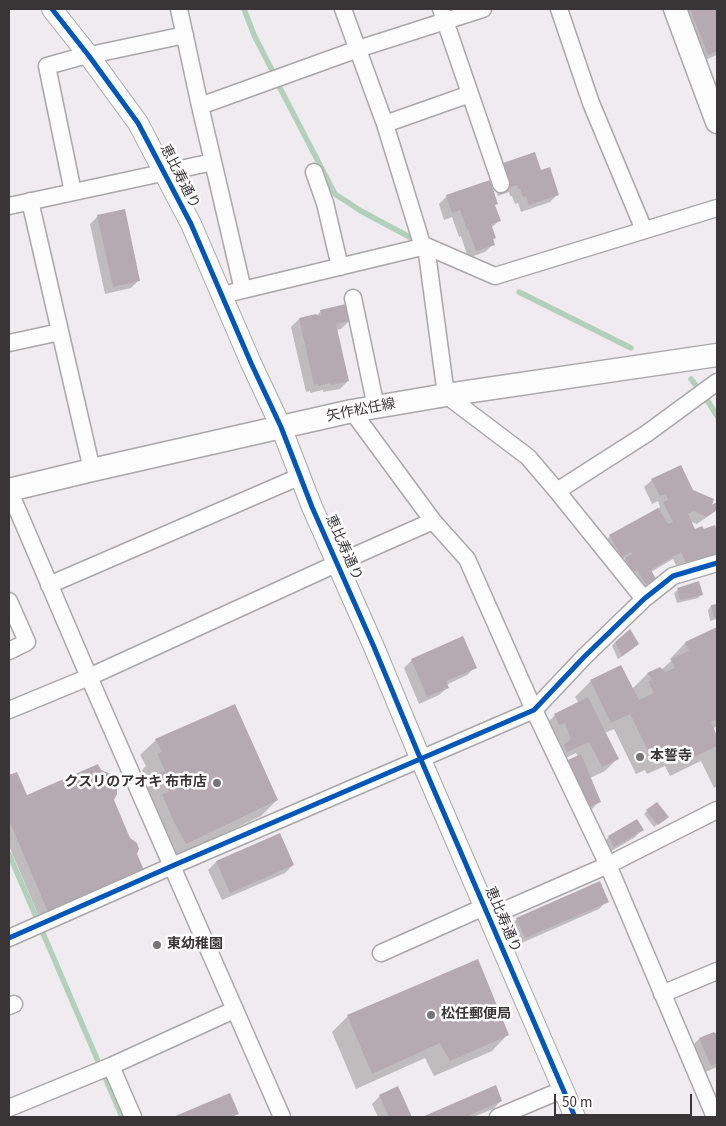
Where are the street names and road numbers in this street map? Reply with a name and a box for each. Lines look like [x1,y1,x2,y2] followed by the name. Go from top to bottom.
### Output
[156,142,202,212] street label: 恵比寿通り
[325,396,397,426] street label: 矢作松任線
[321,513,365,583] street label: 恵比寿通り
[481,885,523,955] street label: 恵比寿通り

